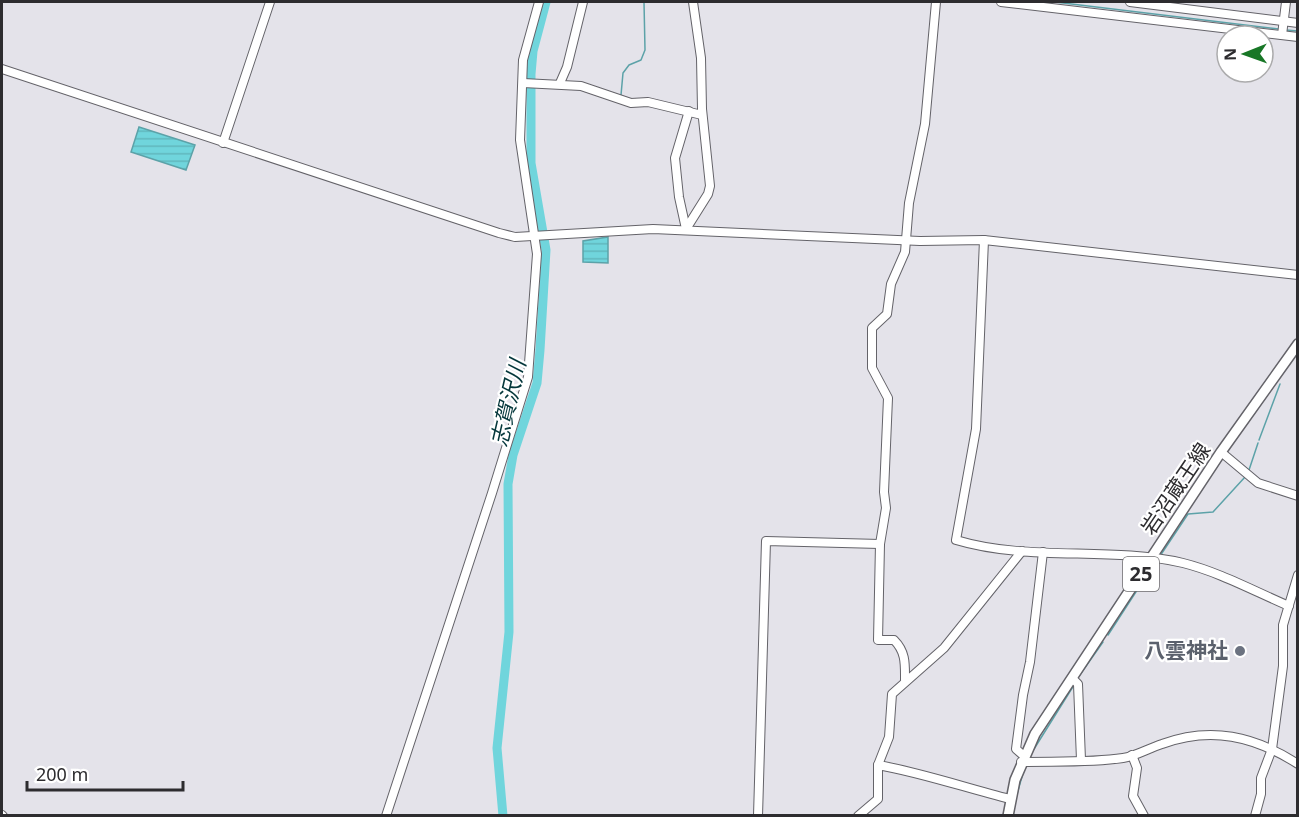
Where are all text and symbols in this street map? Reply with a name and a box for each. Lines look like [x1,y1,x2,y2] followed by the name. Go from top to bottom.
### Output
[1215,24,1275,84] north arrow
[1219,48,1241,61] text: N
[483,355,532,449] water label: 志賀沢川
[1134,437,1216,540] street label: 岩沼蔵王線
[1123,557,1159,591] road number: 25
[1144,636,1228,664] place label: 八雲神社
[1233,644,1247,658] marker: 八雲神社
[27,754,183,792] scale bar
[36,762,88,786] text: 200 m

